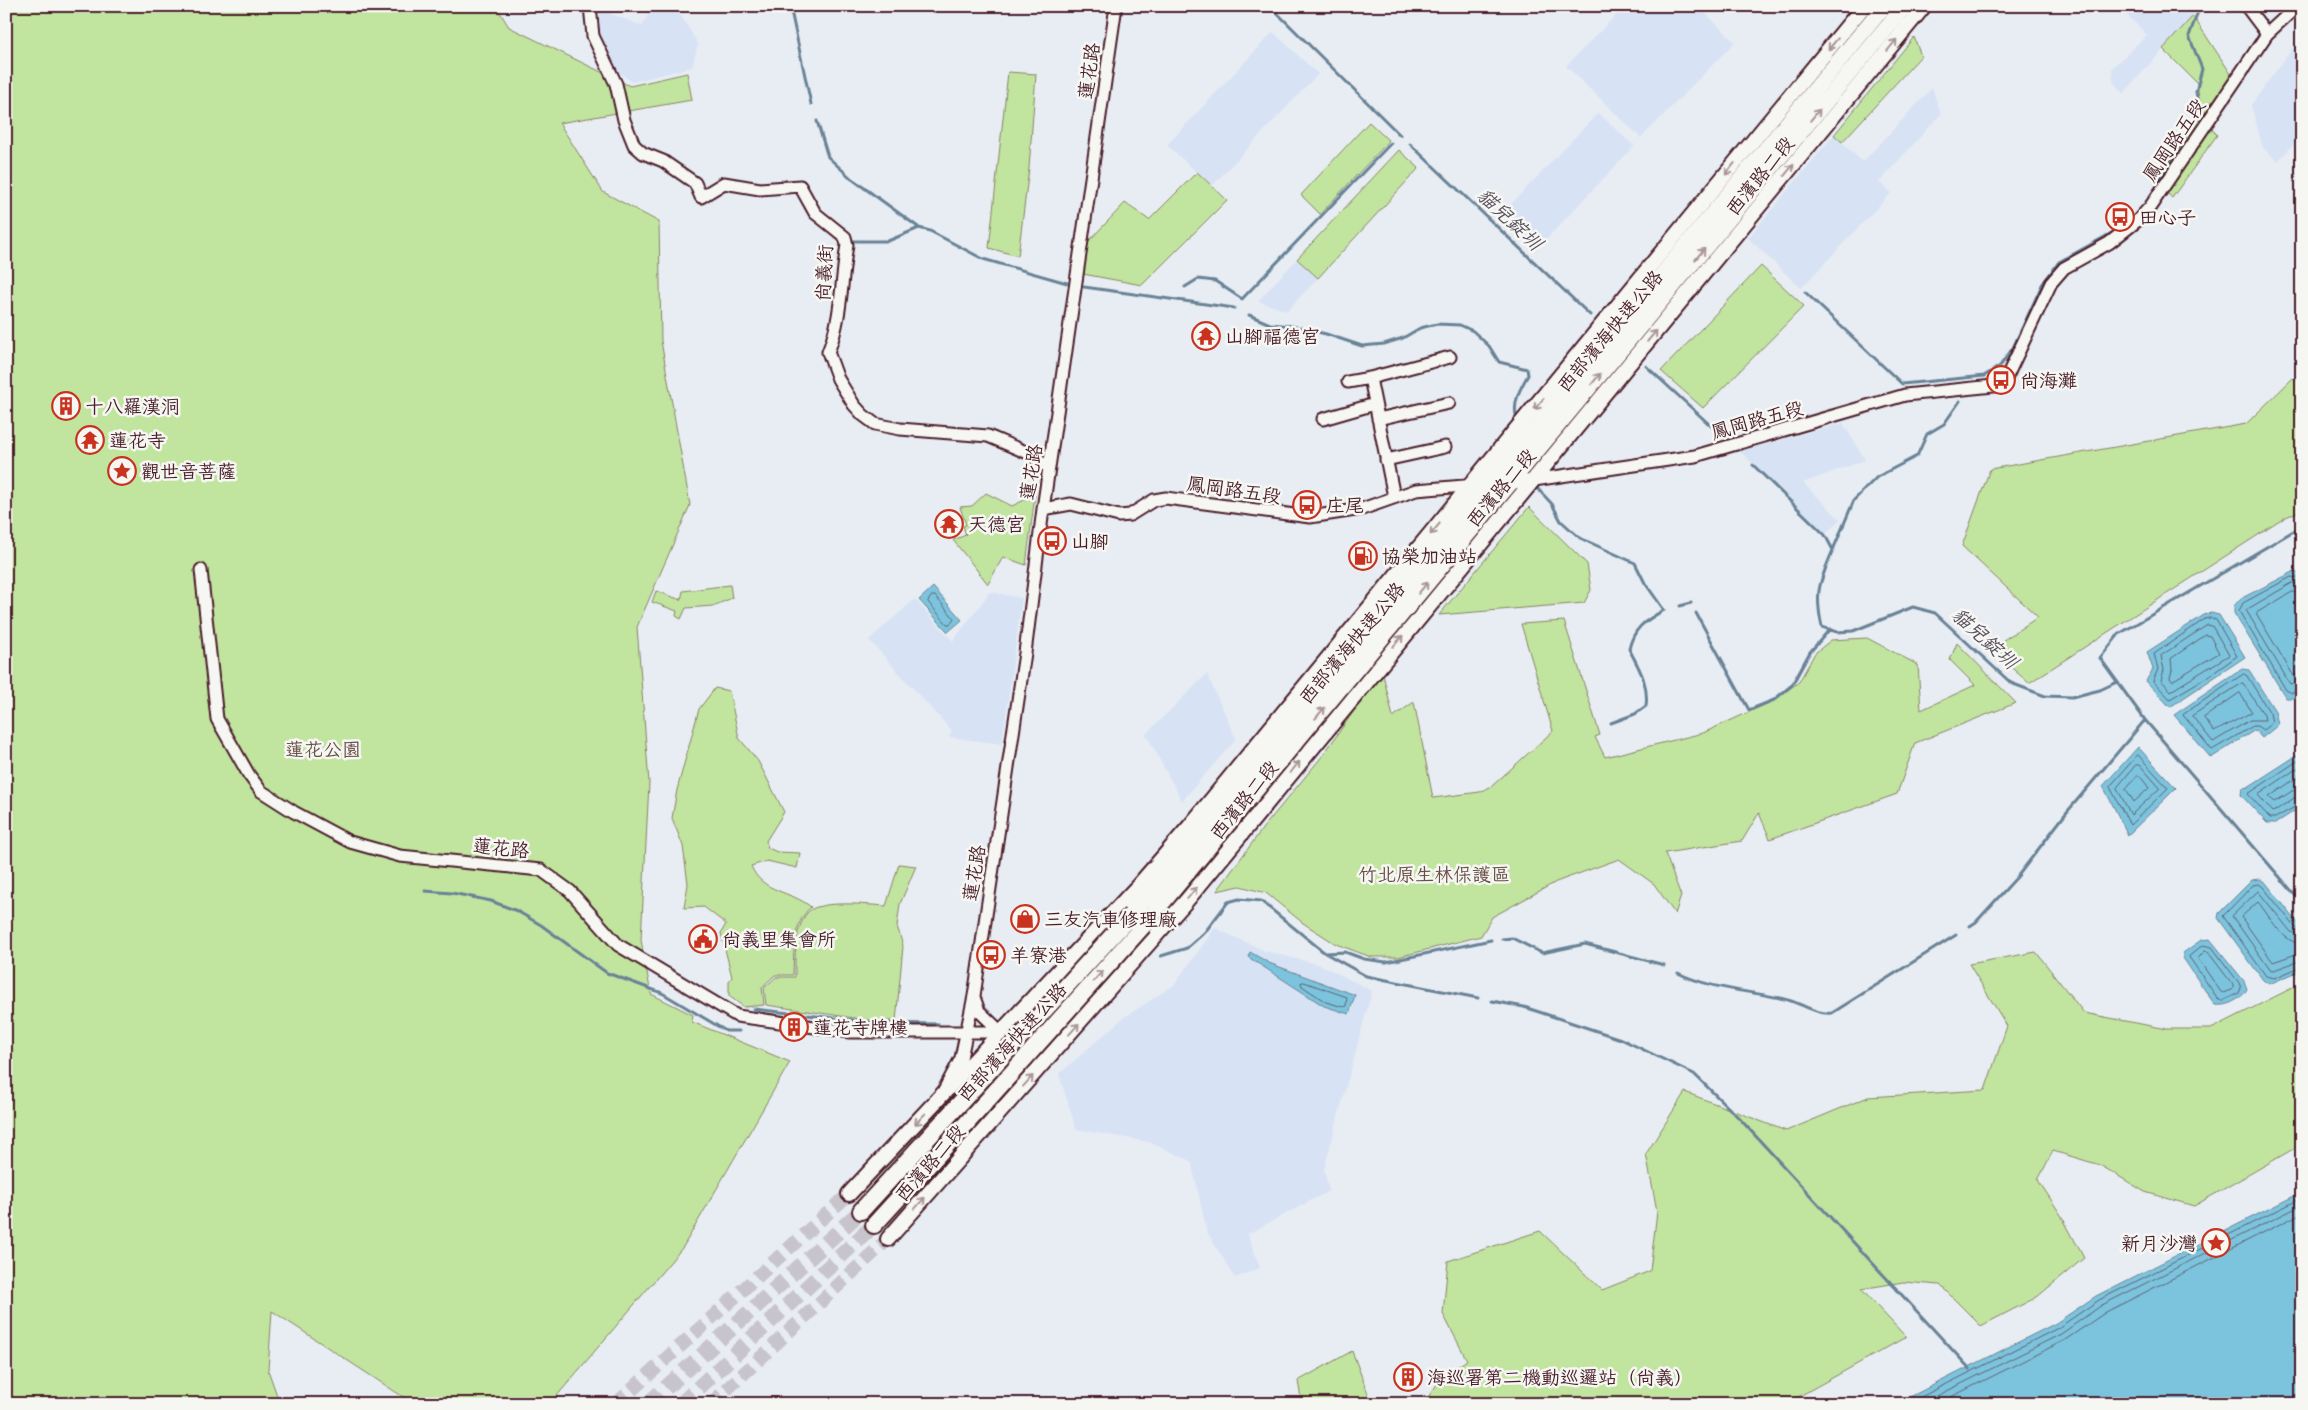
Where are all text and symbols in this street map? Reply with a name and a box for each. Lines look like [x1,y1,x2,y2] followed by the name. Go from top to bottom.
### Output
[1828,37,1839,50] one-way arrow
[1887,39,1898,52] one-way arrow
[1074,41,1104,101] street label: 蓮花路
[2138,94,2210,186] street label: 鳳岡路五段
[1809,109,1820,122] one-way arrow
[1721,132,1799,220] street label: 西濱路二段
[1724,162,1735,175] one-way arrow
[1784,164,1795,177] one-way arrow
[1473,183,1549,256] water label: 貓兒錠圳
[2105,202,2135,232] bus stop icon: 田心子
[2139,206,2196,229] place label: 田心子
[811,244,837,302] street label: 尚義街
[1694,248,1705,261] one-way arrow
[1552,265,1668,397] street label: 西部濱海快速公路
[1191,321,1221,351] temple icon: 山腳福德宮
[1225,325,1320,348] place label: 山腳福德宮
[1646,330,1657,343] one-way arrow
[1986,365,2016,395] bus stop icon: 尚海灘
[2020,369,2077,392] place label: 尚海灘
[1591,373,1602,386] one-way arrow
[51,391,81,421] building icon: 十八羅漢洞
[85,395,180,418] place label: 十八羅漢洞
[1708,396,1806,444] street label: 鳳岡路五段
[1533,397,1544,410] one-way arrow
[75,425,105,455] temple icon: 蓮花寺
[109,429,166,452] place label: 蓮花寺
[1015,442,1047,502] street label: 蓮花路
[1462,444,1540,532] street label: 西濱路二段
[107,456,137,486] place icon: 觀世音菩薩
[141,460,236,483] place label: 觀世音菩薩
[1185,472,1283,508] street label: 鳳岡路五段
[1292,490,1322,520] bus stop icon: 庄尾
[1326,494,1364,517] place label: 庄尾
[934,509,964,539] temple icon: 天德宮
[968,513,1025,536] place label: 天德宮
[1430,522,1441,535] one-way arrow
[1037,526,1067,556] bus stop icon: 山腳
[1071,530,1109,553] place label: 山腳
[1348,541,1378,571] fuel station icon: 協榮加油站
[1382,545,1477,568] place label: 協榮加油站
[1294,577,1410,709] street label: 西部濱海快速公路
[1418,582,1429,595] one-way arrow
[1947,602,2024,675] water label: 貓兒錠圳
[1393,635,1404,648] one-way arrow
[1314,707,1325,720] one-way arrow
[285,738,361,761] park label: 蓮花公園
[1205,756,1283,844] street label: 西濱路二段
[1290,761,1301,774] one-way arrow
[471,834,531,862] street label: 蓮花路
[958,843,990,903] street label: 蓮花路
[1358,863,1510,886] park label: 竹北原生林保護區
[1187,887,1198,900] one-way arrow
[1010,904,1040,934] shop icon: 三友汽車修理廠
[1044,908,1177,931] place label: 三友汽車修理廠
[688,924,718,954] public building icon: 尚義里集會所
[722,928,836,951] place label: 尚義里集會所
[976,940,1006,970] bus stop icon: 羊寮港
[1010,944,1067,967] place label: 羊寮港
[1092,969,1104,982] one-way arrow
[953,978,1071,1106] street label: 西部濱海快速公路
[779,1012,809,1042] building icon: 蓮花寺牌樓
[813,1016,908,1039] place label: 蓮花寺牌樓
[1068,1022,1080,1035] one-way arrow
[1022,1075,1034,1088] one-way arrow
[914,1112,926,1125] one-way arrow
[890,1120,970,1206] street label: 西濱路二段
[914,1196,926,1209] one-way arrow
[2201,1228,2231,1258] place icon: 新月沙灣
[2121,1232,2197,1255] place label: 新月沙灣
[1393,1362,1423,1392] building icon: 海巡署第二機動巡邏站（尚義）
[1427,1366,1693,1389] place label: 海巡署第二機動巡邏站（尚義）

